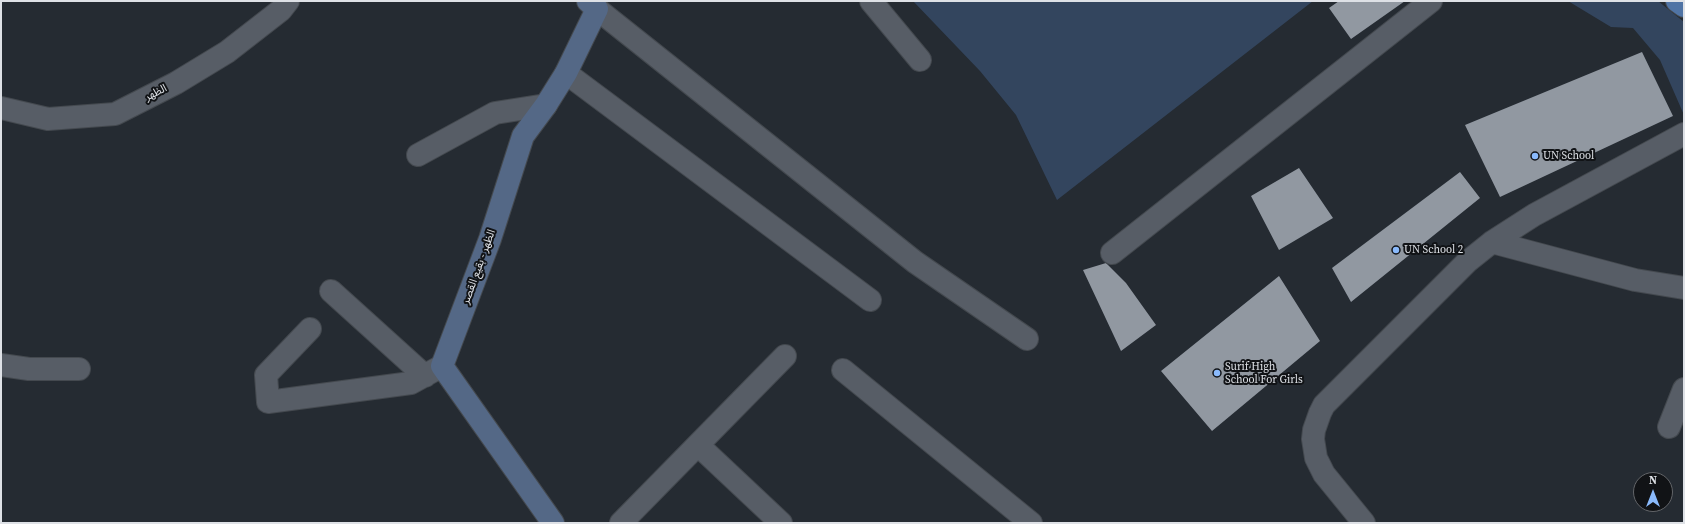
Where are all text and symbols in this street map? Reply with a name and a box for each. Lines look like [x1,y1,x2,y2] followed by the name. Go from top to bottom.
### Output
[143,82,169,104] street label: الظهر
[1543,149,1594,163] place label: UN School
[1530,151,1540,161] marker: UN School
[459,228,499,306] street label: الظهر - بقيع القصر
[1404,243,1463,257] place label: UN School 2
[1391,245,1401,255] marker: UN School 2
[1225,360,1303,386] place label: Surif High School For Girls
[1212,368,1222,378] marker: Surif High School For Girls
[1633,472,1673,512] north arrow
[1649,473,1657,488] text: N

